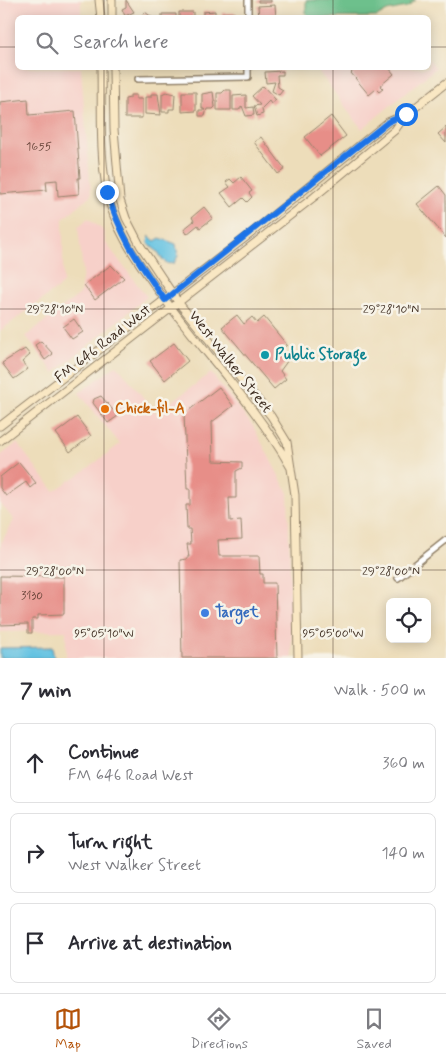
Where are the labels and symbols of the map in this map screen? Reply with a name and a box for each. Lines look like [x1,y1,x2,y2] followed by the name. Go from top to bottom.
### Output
[395,103,418,126] route start
[26,139,52,155] house number: 1655
[96,181,119,204] route end
[51,300,156,388] street label: FM 646 Road West
[27,302,83,318] text: 29°28'10"N
[363,302,419,318] text: 29°28'10"N
[184,307,277,418] street label: West Walker Street
[275,345,367,367] place label: Public Storage
[259,349,271,361] marker: Public Storage
[115,398,185,419] place label: Chick-fil-A
[99,403,111,415] marker: Chick-fil-A
[26,564,84,580] text: 29°28'00"N
[362,564,420,580] text: 29°28'00"N
[21,588,43,604] house number: 3130
[215,603,260,625] place label: Target
[199,607,211,619] marker: Target
[74,626,134,642] text: 95°05'10"W
[303,626,364,642] text: 95°05'00"W

